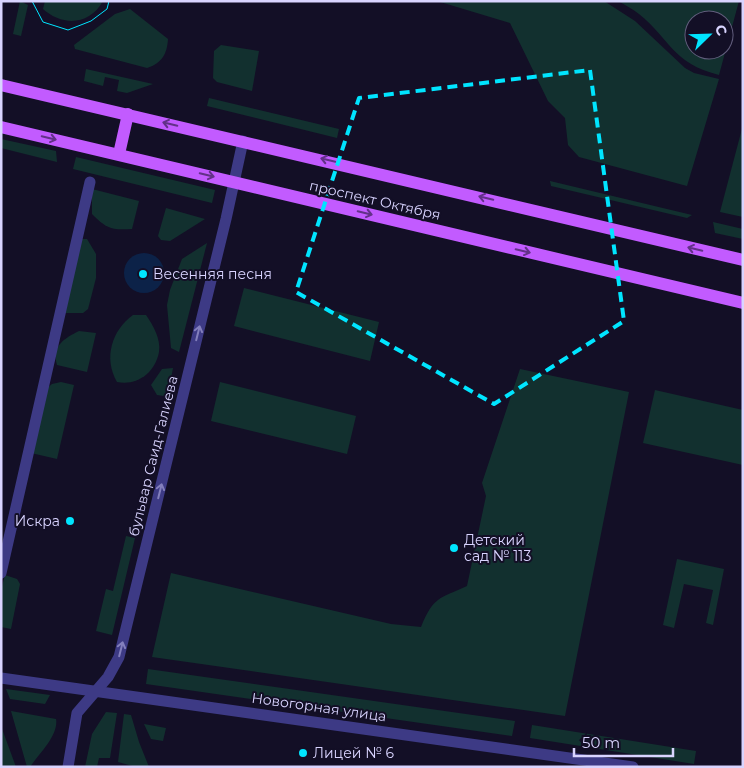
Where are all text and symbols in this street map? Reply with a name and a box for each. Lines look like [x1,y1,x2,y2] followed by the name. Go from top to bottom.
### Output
[684,10,734,60] north arrow
[711,22,731,38] text: С
[162,119,178,128] one-way arrow
[40,134,56,143] one-way arrow
[321,155,337,164] one-way arrow
[198,171,214,180] one-way arrow
[308,176,442,224] street label: проспект Октября
[479,193,495,202] one-way arrow
[356,209,372,218] one-way arrow
[688,243,704,253] one-way arrow
[515,247,531,256] one-way arrow
[153,265,272,283] place label: Весенняя песня
[137,268,149,280] marker: Весенняя песня
[194,326,203,342] one-way arrow
[124,374,182,538] street label: бульвар Саид-Галиева
[156,484,165,500] one-way arrow
[15,512,60,530] place label: Искра
[64,515,76,527] marker: Искра
[464,531,531,565] place label: Детский сад № 113
[448,542,460,554] marker: Детский сад № 113
[117,641,126,657] one-way arrow
[250,689,388,725] street label: Новогорная улица
[574,726,673,758] scale bar
[582,733,620,752] text: 50 m
[313,744,395,762] place label: Лицей № 6
[297,747,309,759] marker: Лицей № 6

